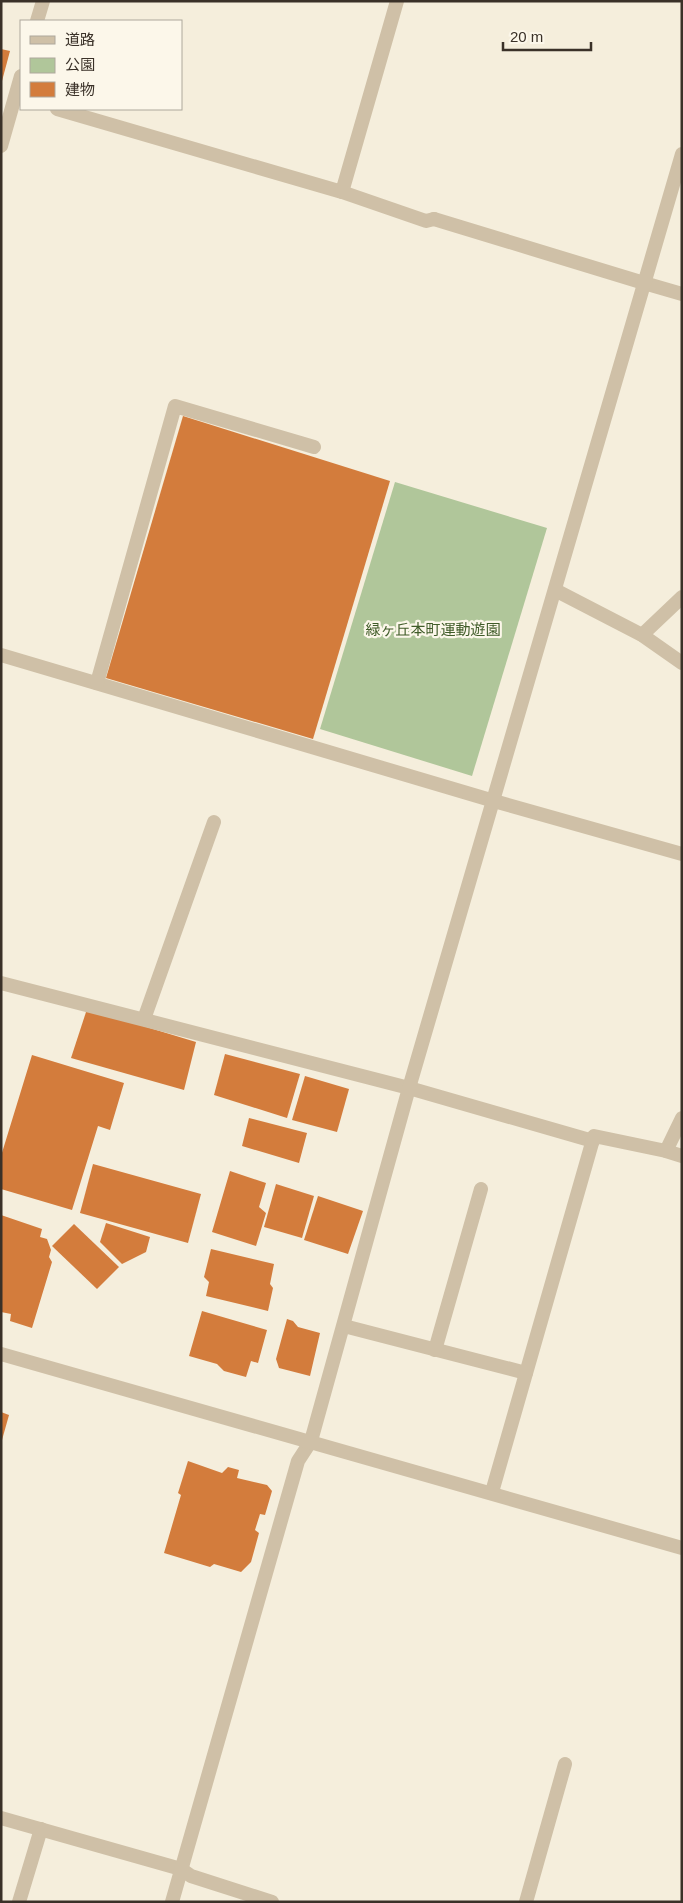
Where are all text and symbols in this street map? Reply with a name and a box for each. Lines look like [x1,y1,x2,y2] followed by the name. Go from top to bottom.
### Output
[20,20,182,110] legend
[503,20,590,52] scale bar
[510,28,543,45] text: 20 m
[65,31,95,48] text: 道路
[65,56,95,73] text: 公園
[65,81,95,98] text: 建物
[365,621,501,638] park label: 緑ヶ丘本町運動遊園

